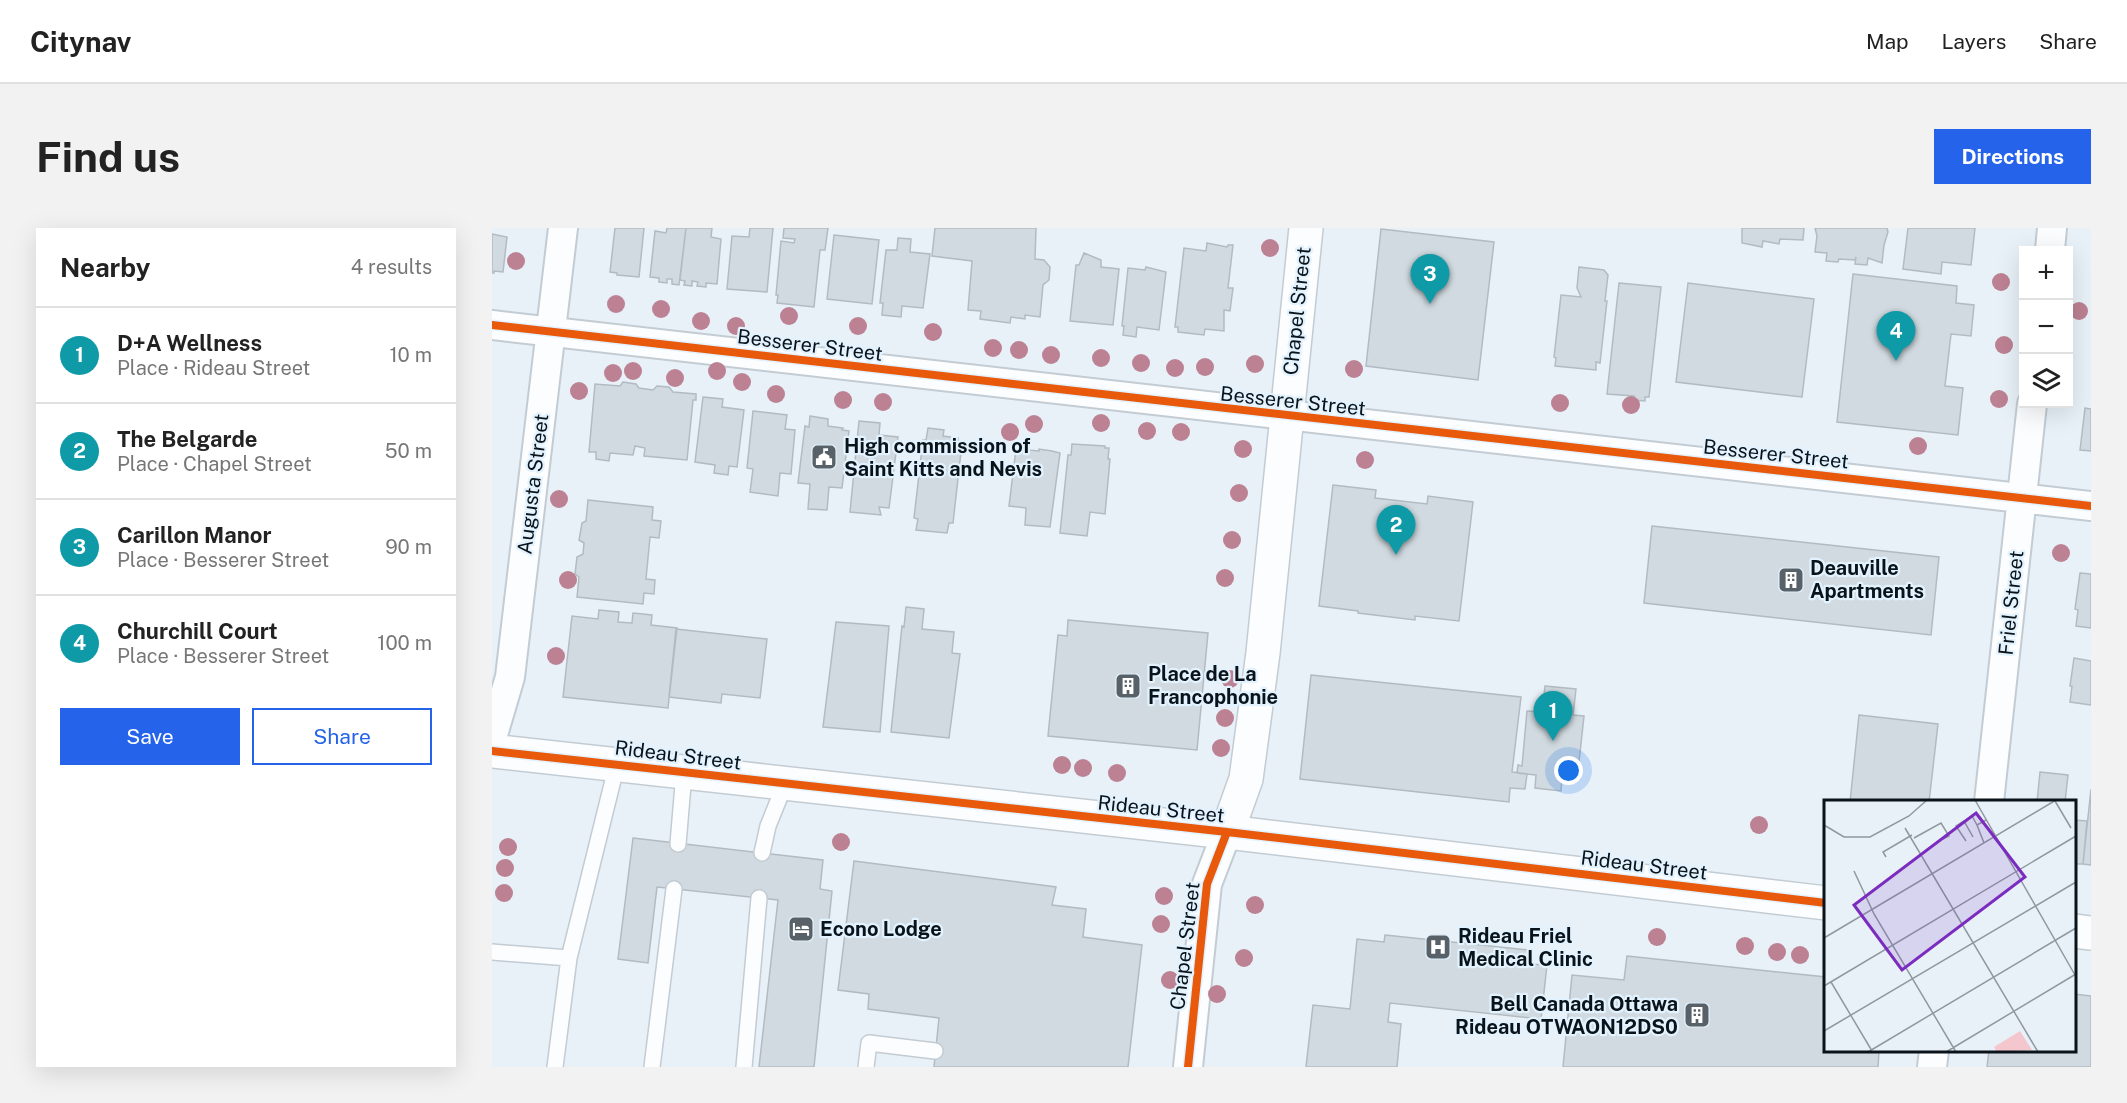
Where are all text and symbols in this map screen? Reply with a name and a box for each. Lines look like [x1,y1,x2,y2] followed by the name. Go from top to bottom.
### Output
[30,25,131,58] text: Citynav
[1866,29,1909,54] text: Map
[1942,29,2006,54] text: Layers
[2039,29,2097,54] text: Share
[1934,129,2091,184] button: Directions
[36,132,180,181] text: Find us
[1278,246,1316,376] street label: Chapel Street
[2019,246,2073,408] map controls
[2019,246,2073,300] button: +
[60,252,150,283] text: Nearby
[1410,254,1450,304] pin: 3
[351,255,432,279] text: 4 results
[2019,300,2073,354] button: −
[1876,312,1916,361] pin: 4
[736,324,884,366] street label: Besserer Street
[117,330,262,356] text: D+A Wellness
[75,343,84,367] text: 1
[389,343,432,367] text: 10 m
[2019,354,2073,408] button: layers
[117,356,310,380] text: Place · Rideau Street
[1219,381,1367,421] street label: Besserer Street
[512,412,554,556] street label: Augusta Street
[117,426,258,452] text: The Belgarde
[844,434,1042,481] place label: High commission of Saint Kitts and Nevis
[1702,434,1850,474] street label: Besserer Street
[73,439,86,463] text: 2
[385,439,432,463] text: 50 m
[809,442,839,472] public building icon: High commission of Saint Kitts and Nevis
[117,452,312,476] text: Place · Chapel Street
[1376,506,1416,555] pin: 2
[117,522,272,548] text: Carillon Manor
[73,535,86,559] text: 3
[385,535,432,559] text: 90 m
[117,548,329,572] text: Place · Besserer Street
[1994,549,2028,657] street label: Friel Street
[1810,556,1924,603] place label: Deauville Apartments
[1776,565,1806,595] building icon: Deauville Apartments
[117,618,278,644] text: Churchill Court
[73,631,86,655] text: 4
[377,631,432,655] text: 100 m
[117,644,329,668] text: Place · Besserer Street
[1148,662,1278,709] place label: Place de La Francophonie
[1113,671,1143,701] building icon: Place de La Francophonie
[1534,692,1572,741] pin: 1
[60,708,240,765] button: Save
[252,708,432,765] button: Share
[613,735,743,775] street label: Rideau Street
[1554,756,1583,785] your location
[1096,790,1226,828] street label: Rideau Street
[1824,800,2076,1052] inset map
[1579,845,1709,885] street label: Rideau Street
[1165,881,1205,1011] street label: Chapel Street
[786,914,816,944] hotel icon: Econo Lodge
[820,917,942,941] place label: Econo Lodge
[1458,924,1593,971] place label: Rideau Friel Medical Clinic
[1423,932,1453,962] hospital icon: Rideau Friel Medical Clinic
[1455,992,1678,1039] place label: Bell Canada Ottawa Rideau OTWAON12DS0
[1682,1000,1712,1030] building icon: Bell Canada Ottawa Rideau OTWAON12DS0

